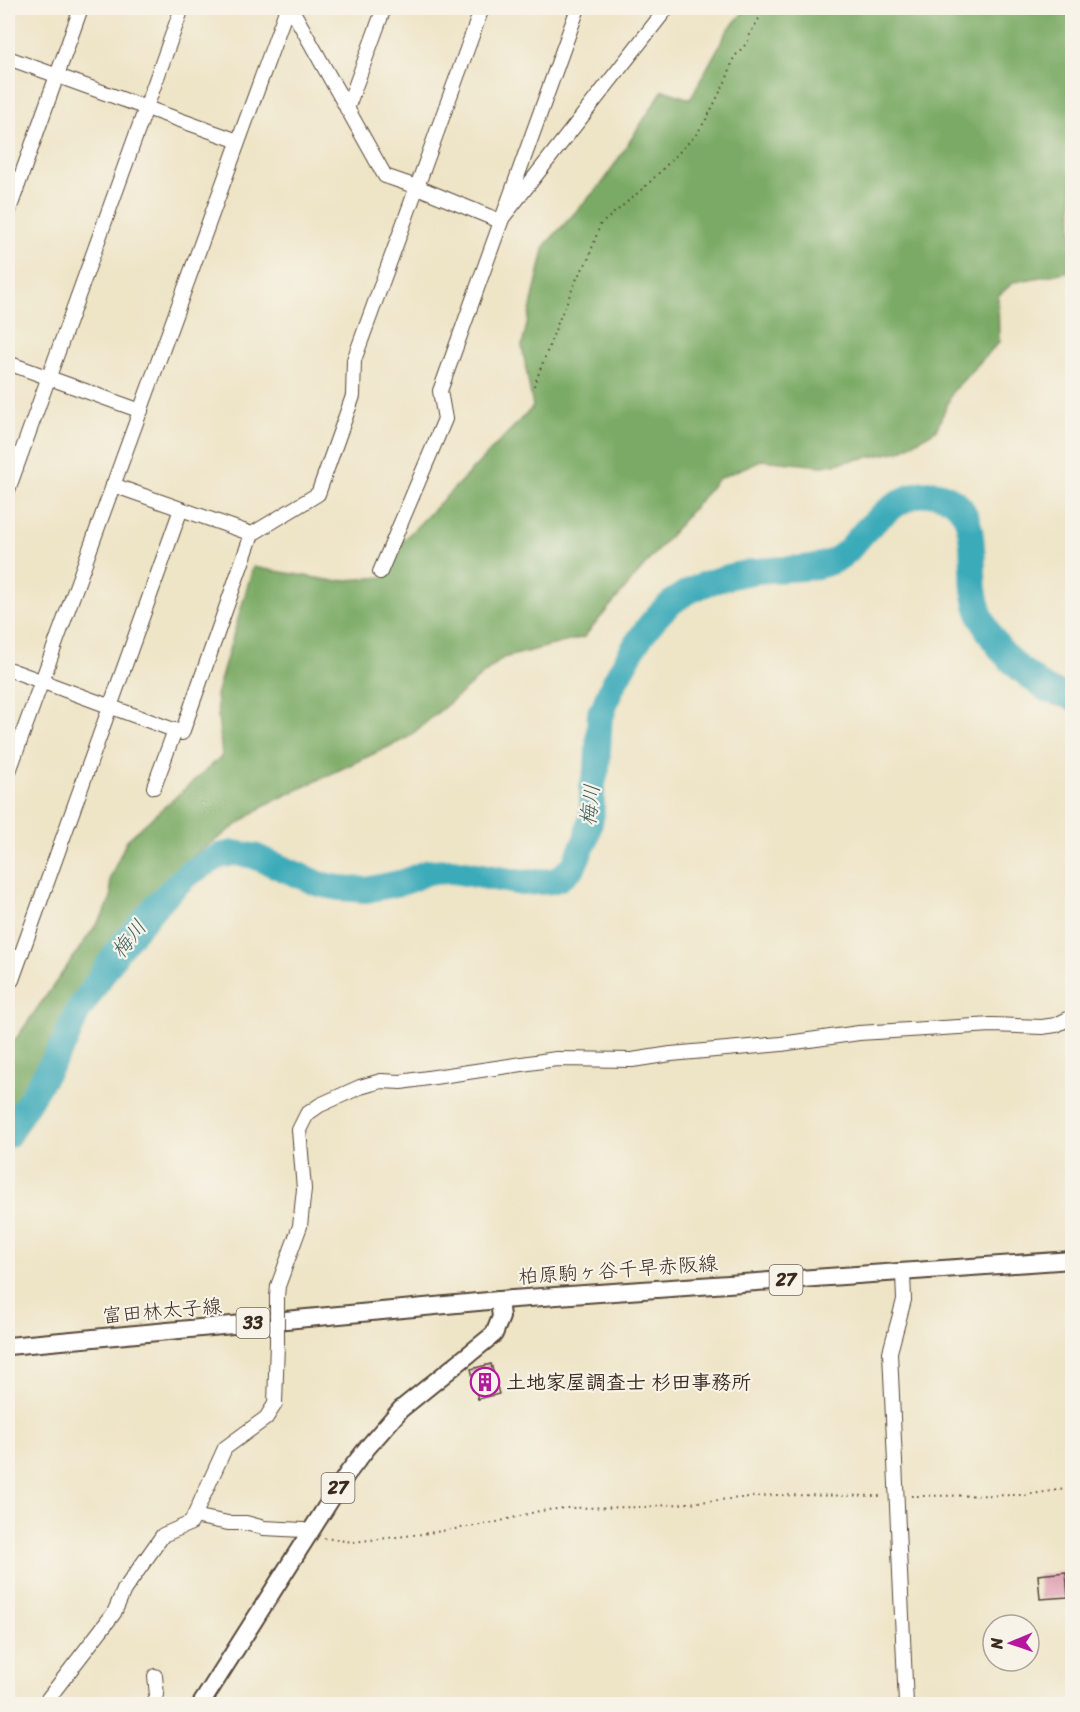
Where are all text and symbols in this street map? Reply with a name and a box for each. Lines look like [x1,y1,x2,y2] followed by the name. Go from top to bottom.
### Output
[569,782,611,828] water label: 梅川
[101,911,157,967] water label: 梅川
[517,1246,719,1294] street label: 柏原駒ヶ谷千早赤阪線
[770,1265,802,1295] road number: 27
[101,1288,223,1334] street label: 富田林太子線
[236,1308,270,1338] road number: 33
[506,1365,751,1400] place label: 土地家屋調査士 杉田事務所
[469,1366,501,1398] building icon: 土地家屋調査士 杉田事務所
[322,1473,354,1503] road number: 27
[981,1613,1041,1673] north arrow
[982,1637,1011,1651] text: N

